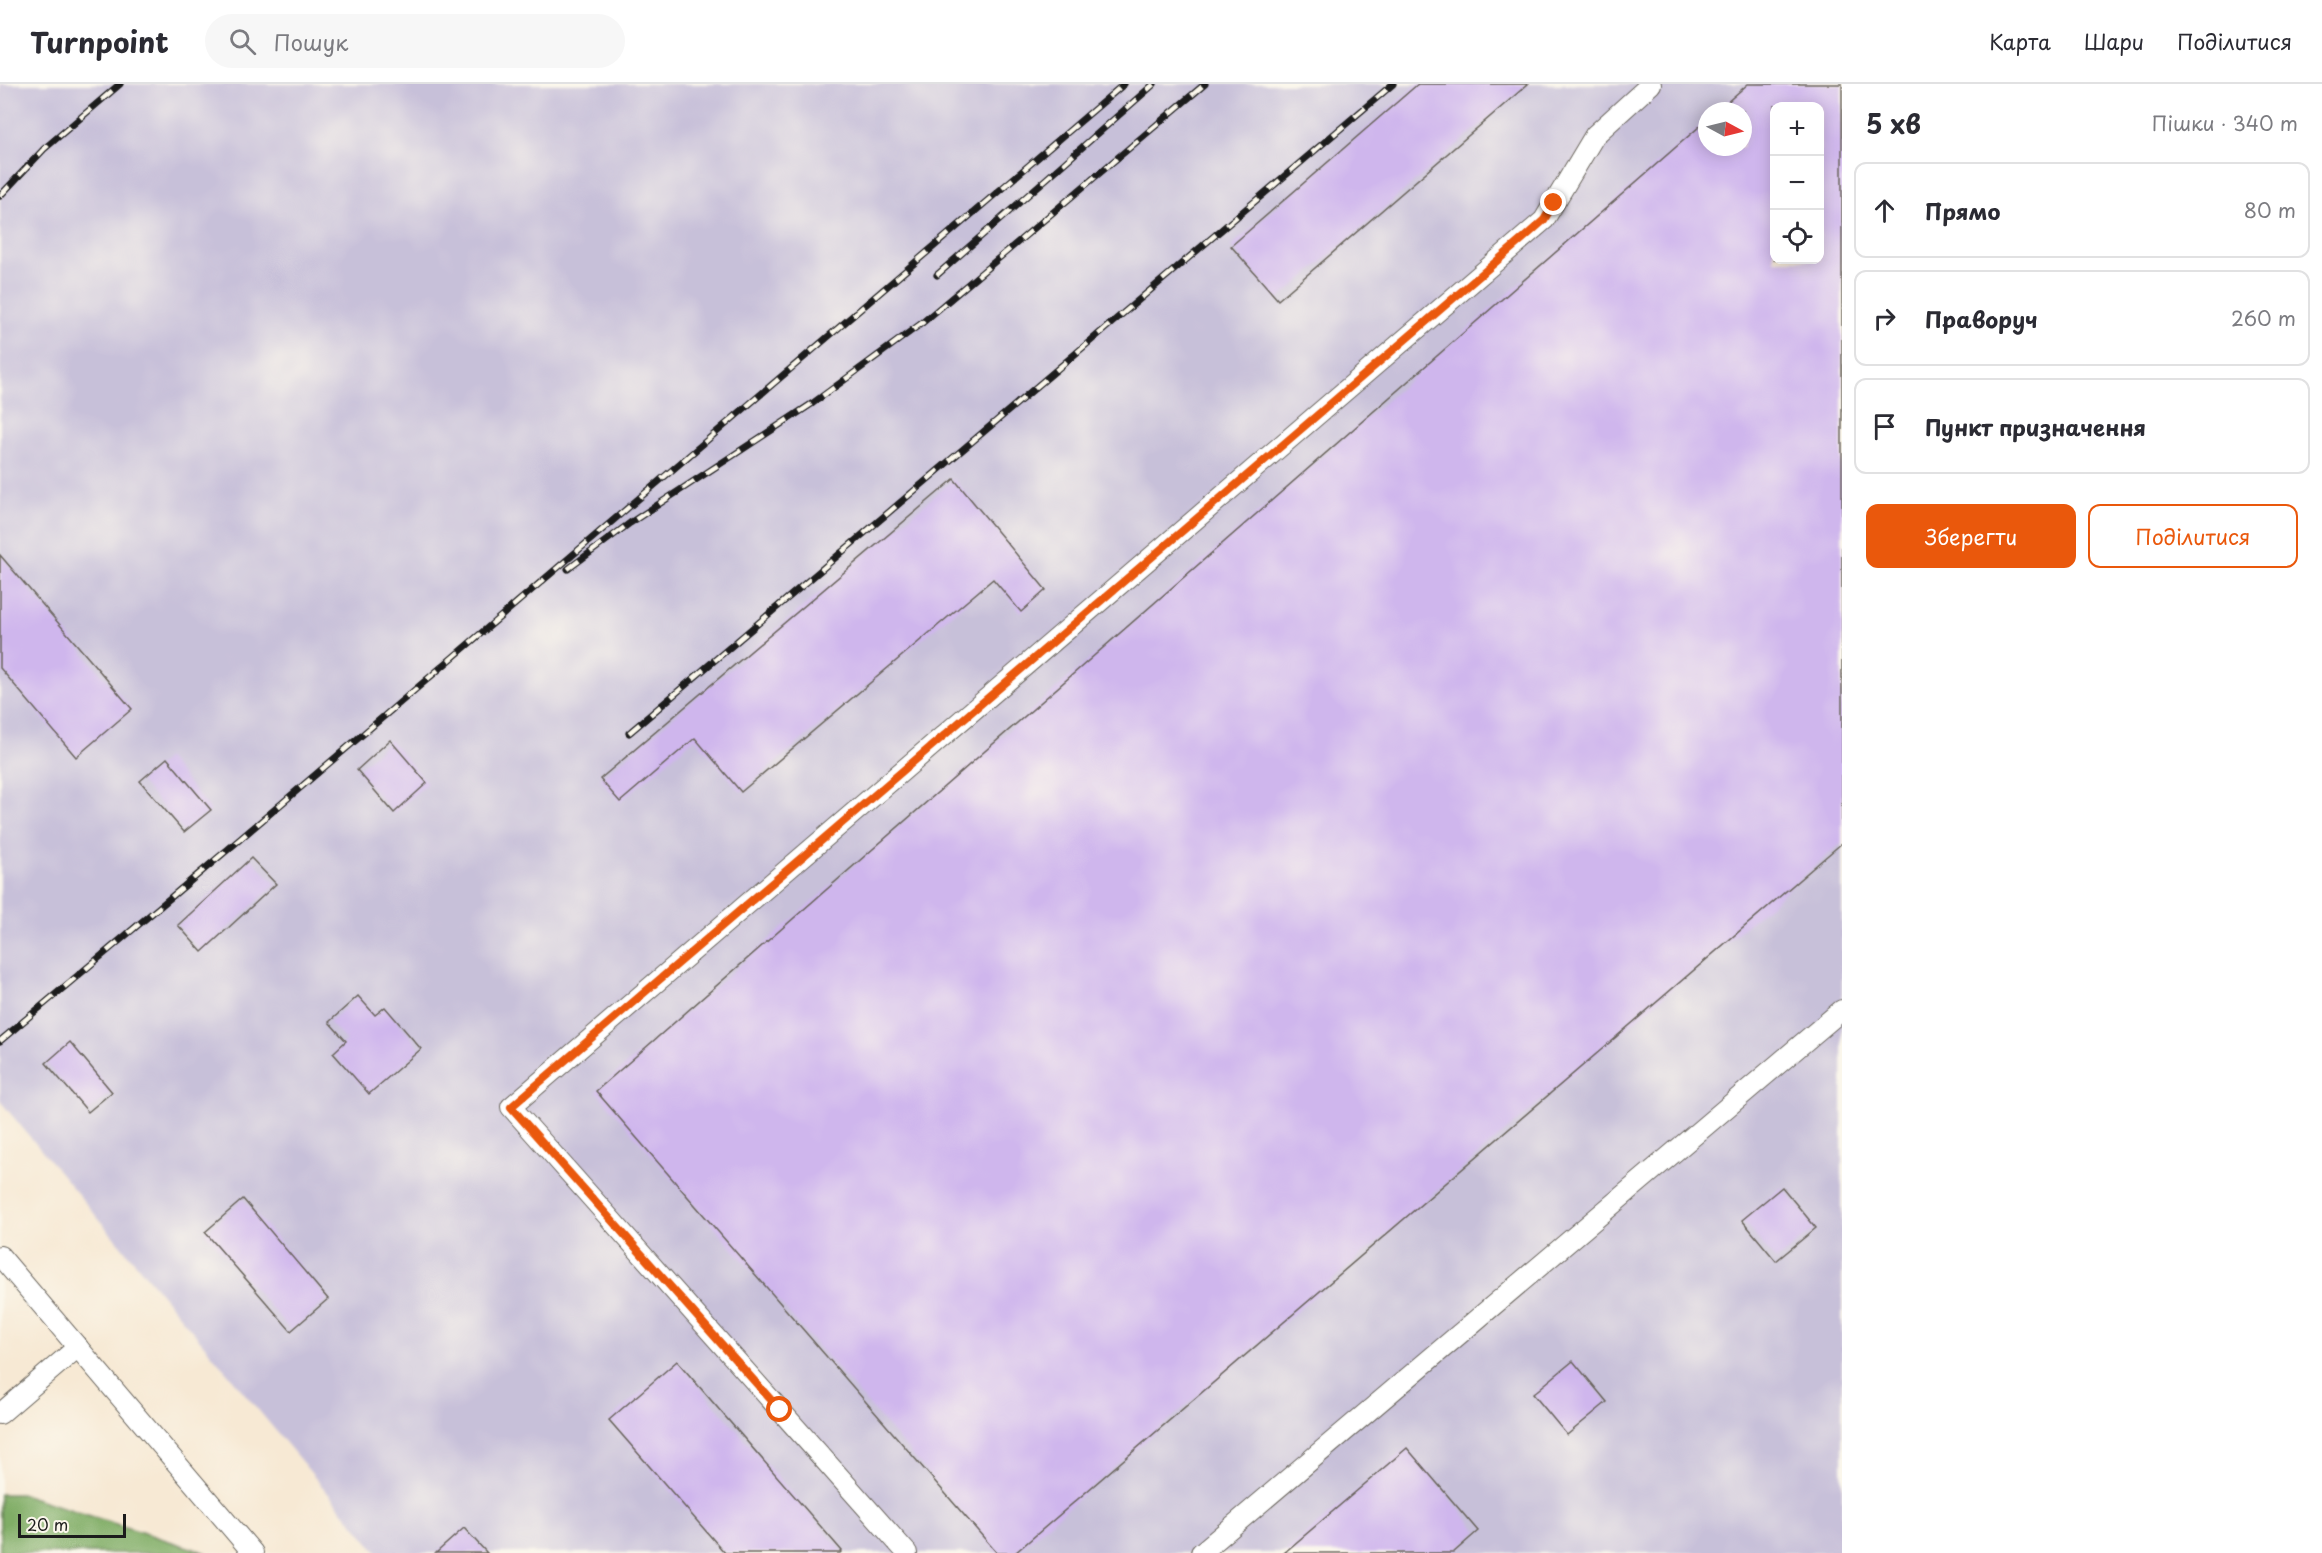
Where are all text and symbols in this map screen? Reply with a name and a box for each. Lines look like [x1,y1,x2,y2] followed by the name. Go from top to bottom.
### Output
[205,14,625,68] search box
[30,20,169,63] text: Turnpoint
[226,25,259,58] icon: search
[274,25,348,58] text: Пошук
[1989,25,2051,57] text: Карта
[2084,25,2144,57] text: Шари
[2177,25,2292,57] text: Поділитися
[1698,102,1752,156] north arrow
[1770,102,1824,264] map controls
[1770,102,1824,156] button: +
[1866,104,1921,143] text: 5 хв
[2152,108,2298,138] text: Пішки · 340 m
[1770,156,1824,210] button: −
[1540,189,1566,215] route end
[1868,194,1901,227] icon: ahead
[1925,194,2000,227] text: Прямо
[2244,195,2296,225] text: 80 m
[1770,210,1824,264] button: locate
[1868,302,1901,335] icon: right
[1925,302,2038,335] text: Праворуч
[2231,303,2296,333] text: 260 m
[1868,410,1901,443] icon: arrive
[1925,410,2146,443] text: Пункт призначення
[1866,504,2076,568] button: Зберегти
[2088,504,2298,568] button: Поділитися
[766,1396,792,1422] route start
[18,1511,126,1538] scale bar
[27,1512,68,1536] text: 20 m

